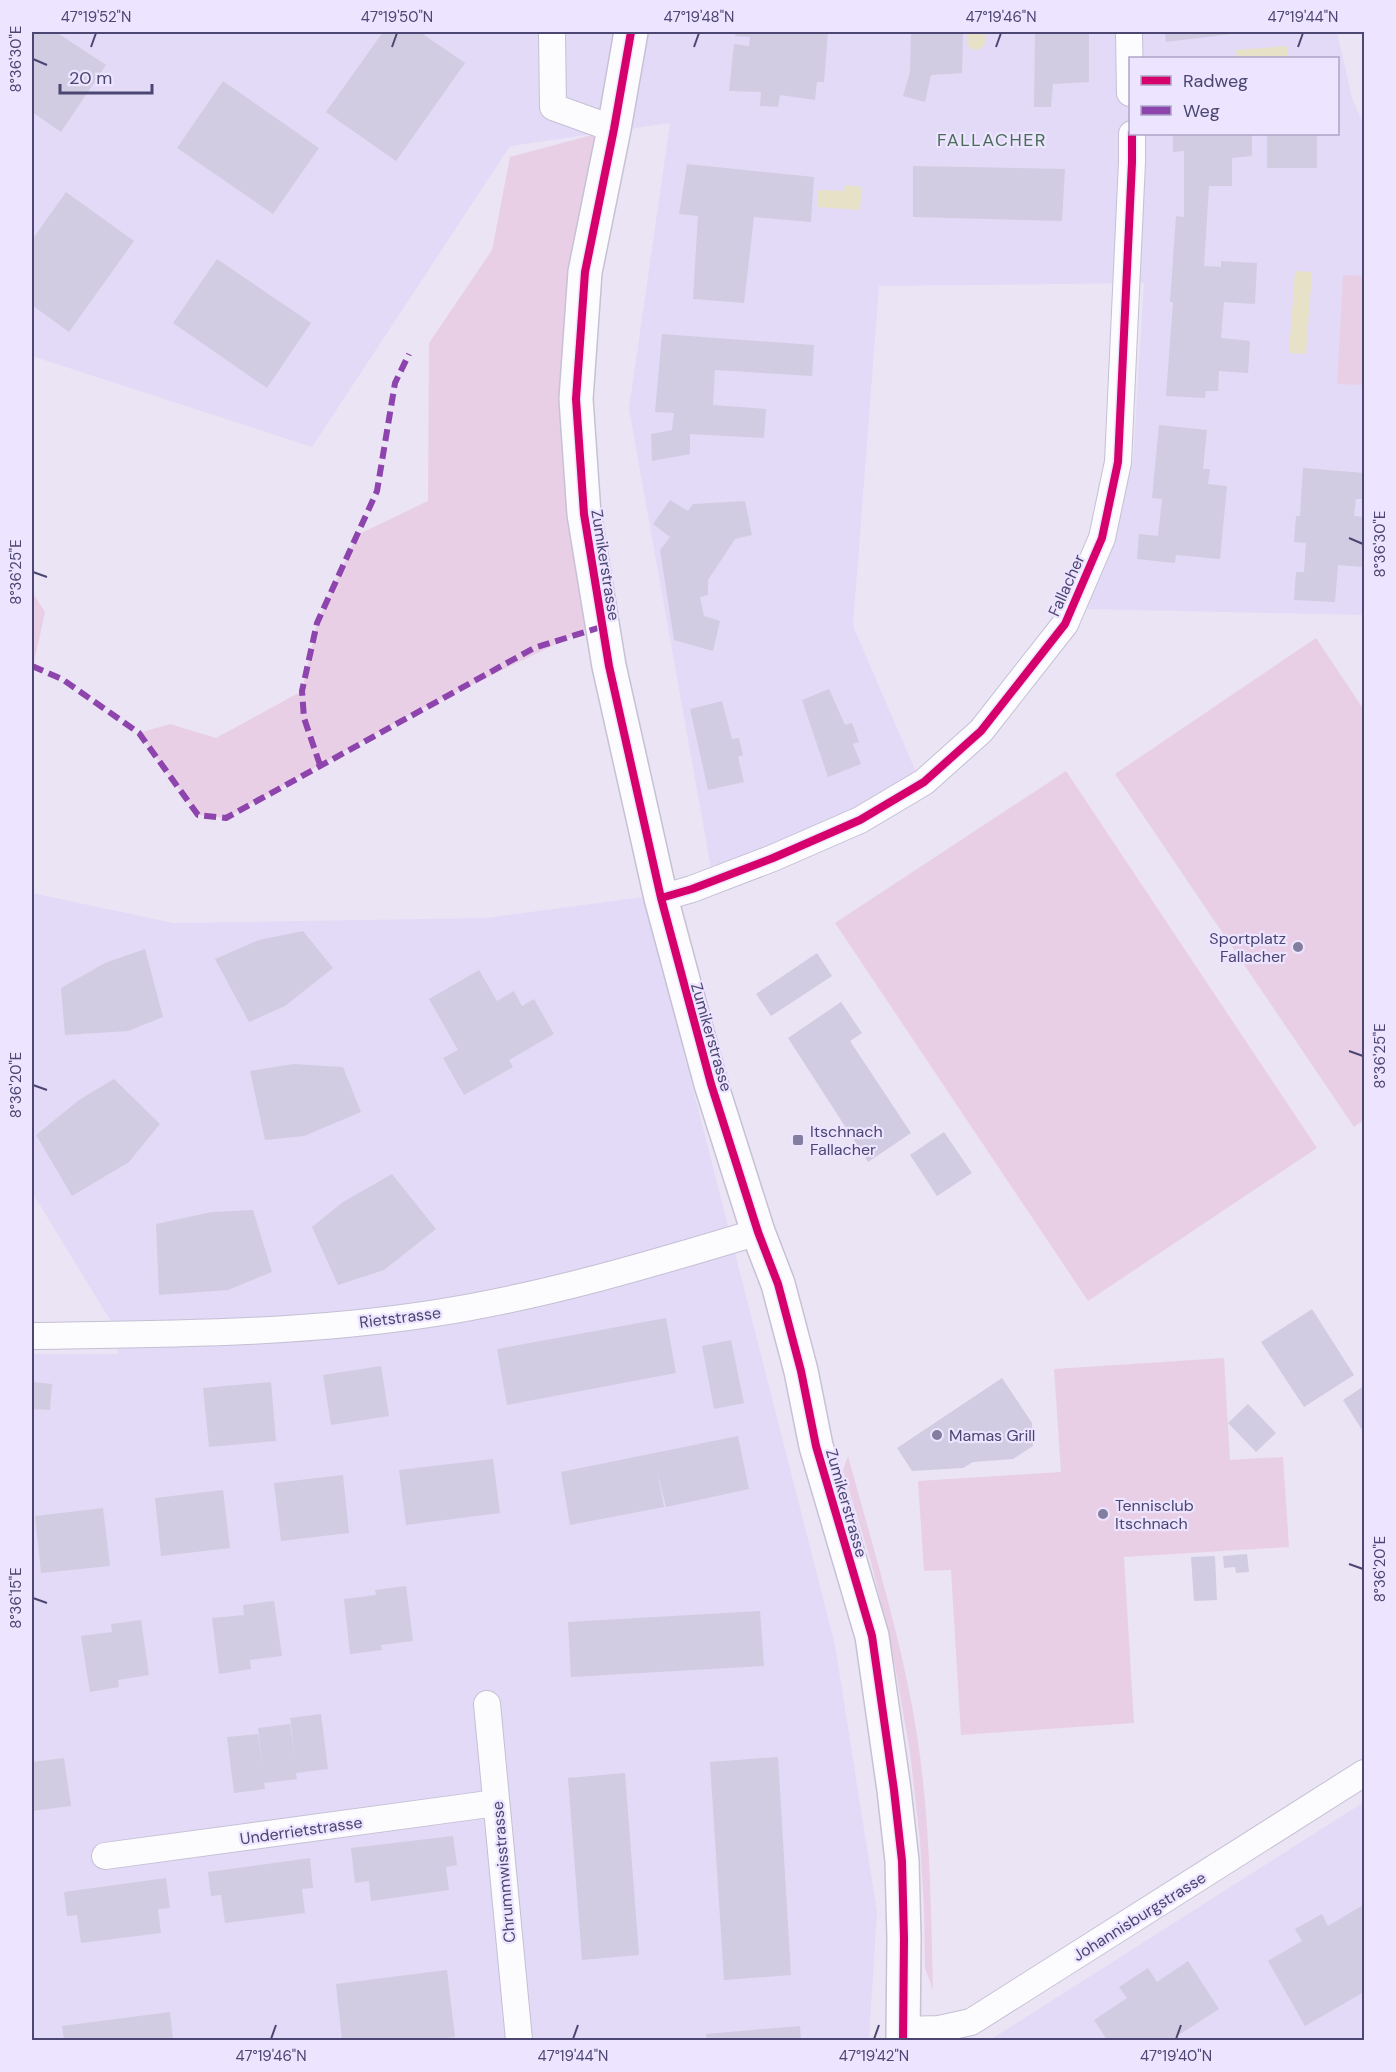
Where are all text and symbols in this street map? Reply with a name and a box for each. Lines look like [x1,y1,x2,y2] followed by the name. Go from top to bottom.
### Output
[61,7,131,27] text: 47°19'52"N
[361,7,433,27] text: 47°19'50"N
[664,7,734,27] text: 47°19'48"N
[965,7,1037,27] text: 47°19'46"N
[1268,7,1338,27] text: 47°19'44"N
[6,26,26,92] text: 8°36'30"E
[60,57,152,95] scale bar
[1129,57,1339,135] legend
[69,66,112,90] text: 20 m
[1183,69,1248,93] text: Radweg
[1183,99,1220,123] text: Weg
[937,128,1047,152] district label: FALLACHER
[586,508,625,622] street label: Zumikerstrasse
[1370,511,1390,577] text: 8°36'30"E
[6,539,26,605] text: 8°36'25"E
[1043,551,1089,620] street label: Fallacher
[1209,928,1286,967] place label: Sportplatz Fallacher
[1291,940,1305,954] marker: Sportplatz Fallacher
[686,980,737,1094] street label: Zumikerstrasse
[1370,1023,1390,1089] text: 8°36'25"E
[6,1052,26,1118] text: 8°36'20"E
[810,1121,883,1160] place label: Itschnach Fallacher
[791,1133,805,1147] marker: Itschnach Fallacher
[358,1302,442,1333] street label: Rietstrasse
[949,1425,1035,1446] place label: Mamas Grill
[930,1428,944,1442] marker: Mamas Grill
[821,1446,872,1560] street label: Zumikerstrasse
[1115,1495,1194,1534] place label: Tennisclub Itschnach
[1096,1507,1110,1521] marker: Tennisclub Itschnach
[1370,1536,1390,1602] text: 8°36'20"E
[6,1567,26,1629] text: 8°36'15"E
[487,1800,520,1944] street label: Chrummwisstrasse
[239,1812,364,1849] street label: Underrietstrasse
[1069,1867,1210,1966] street label: Johannisburgstrasse
[235,2046,307,2066] text: 47°19'46"N
[538,2046,608,2066] text: 47°19'44"N
[839,2046,909,2066] text: 47°19'42"N
[1140,2046,1212,2066] text: 47°19'40"N

